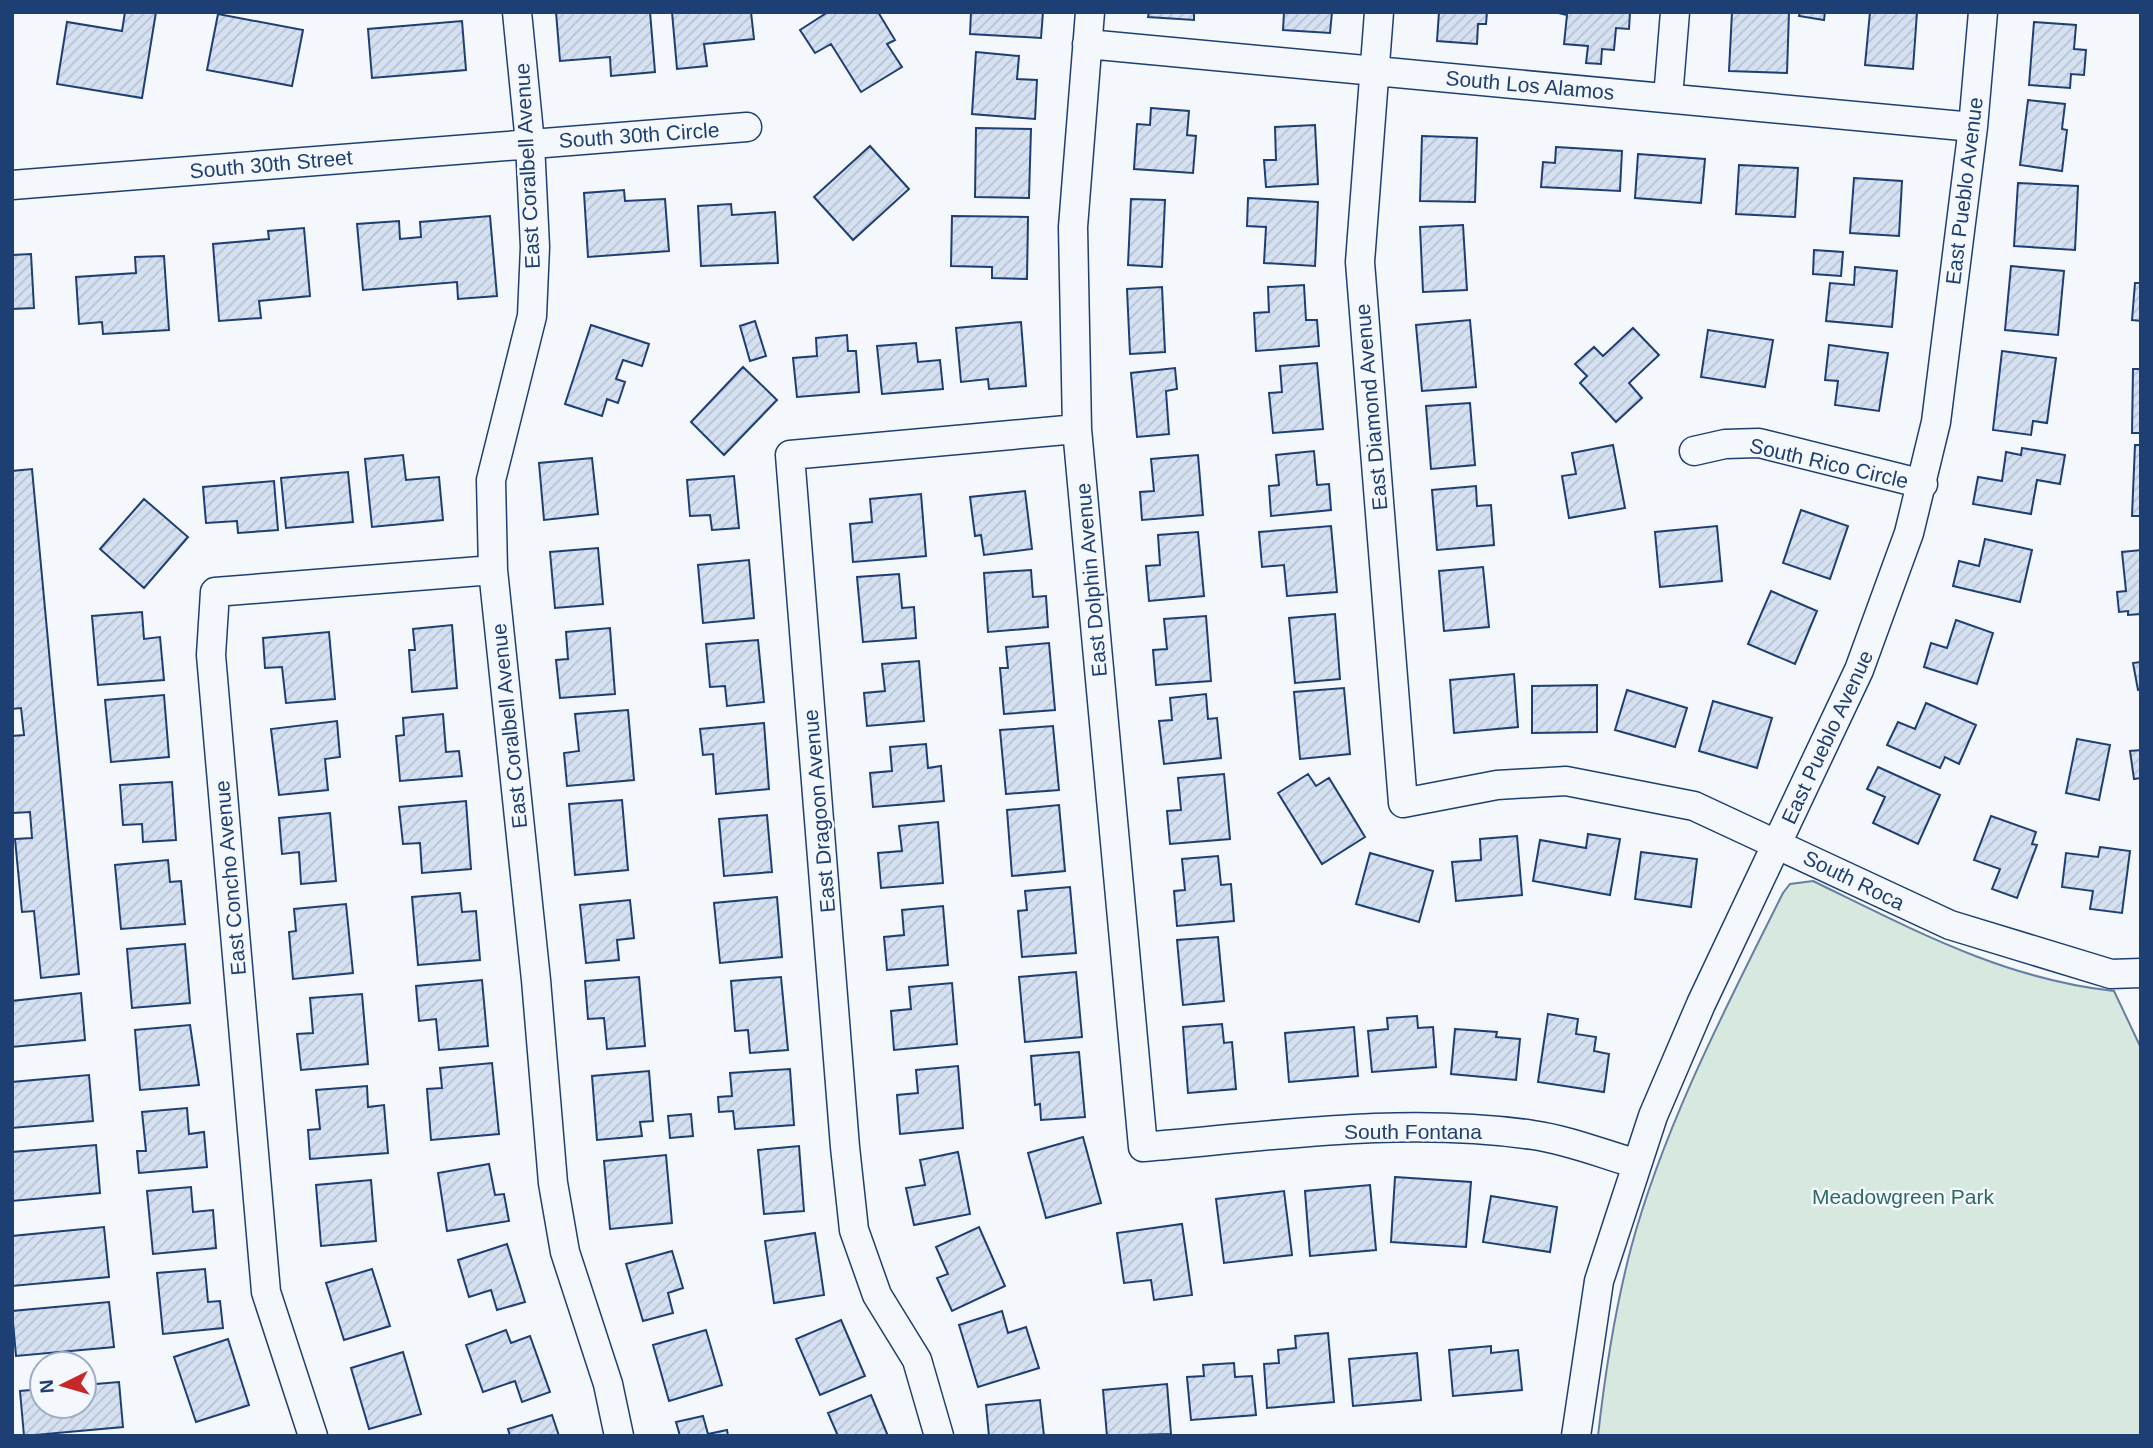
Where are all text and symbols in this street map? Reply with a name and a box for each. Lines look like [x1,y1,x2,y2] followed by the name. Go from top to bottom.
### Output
[510,62,544,270] street label: East Coralbell Avenue
[1445,66,1615,104] street label: South Los Alamos
[1941,96,1987,286] street label: East Pueblo Avenue
[558,118,720,152] street label: South 30th Circle
[189,145,354,183] street label: South 30th Street
[1351,303,1391,511] street label: East Diamond Avenue
[1747,434,1911,492] street label: South Rico Circle
[1071,482,1111,678] street label: East Dolphin Avenue
[487,622,531,830] street label: East Coralbell Avenue
[1777,647,1877,827] street label: East Pueblo Avenue
[799,708,839,914] street label: East Dragoon Avenue
[210,779,250,977] street label: East Concho Avenue
[1800,846,1909,915] street label: South Roca
[1344,1120,1482,1143] street label: South Fontana
[1812,1185,1995,1208] park label: Meadowgreen Park
[28,1350,98,1420] north arrow
[36,1379,58,1394] text: N

